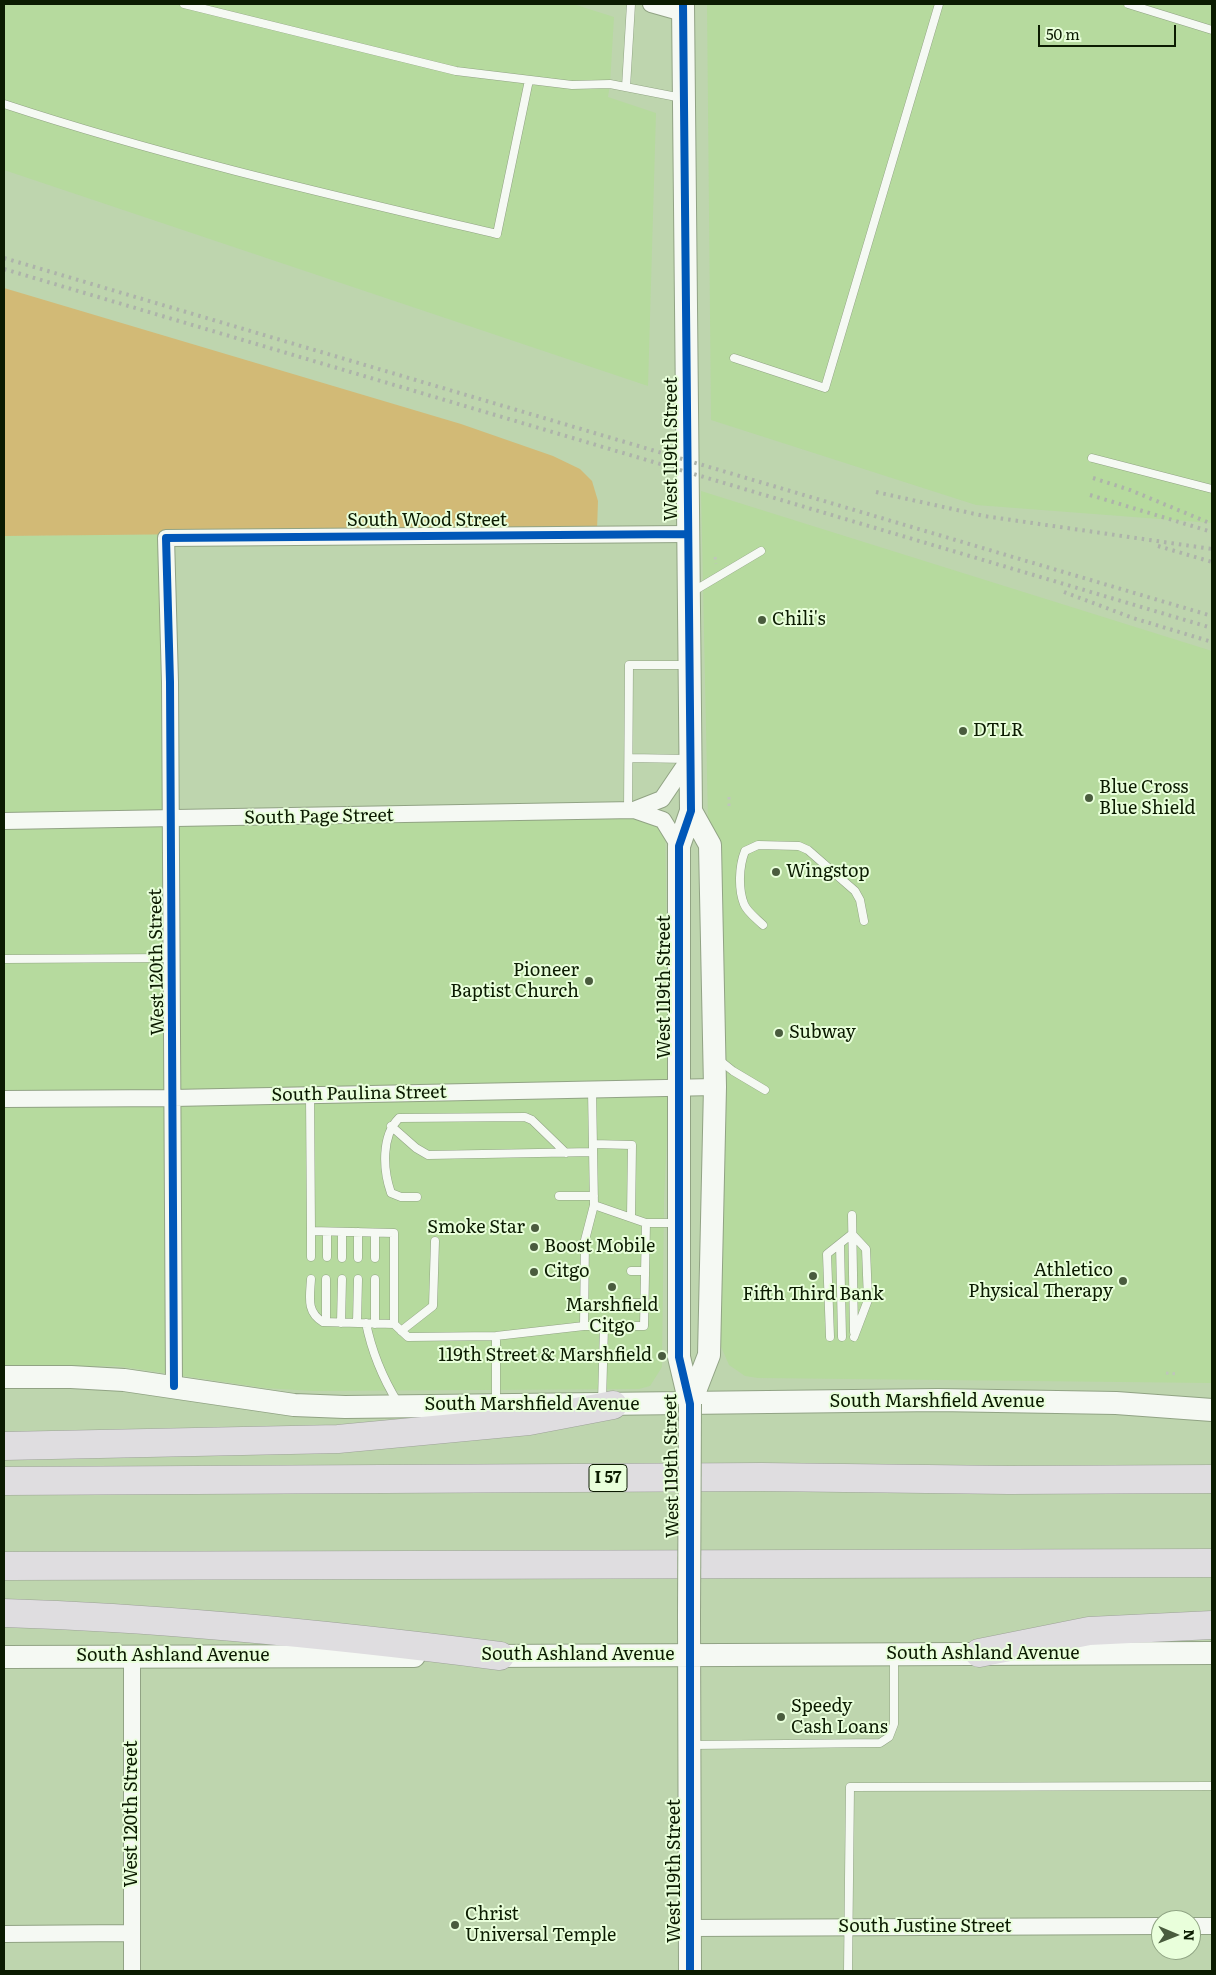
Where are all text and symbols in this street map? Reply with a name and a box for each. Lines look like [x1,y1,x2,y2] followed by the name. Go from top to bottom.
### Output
[1041,15,1178,47] scale bar
[1046,22,1080,45] text: 50 m
[661,377,683,521] street label: West 119th Street
[347,510,507,532] street label: South Wood Street
[772,609,826,631] place label: Chili's
[756,614,768,626] marker: Chili's
[973,720,1024,742] place label: DTLR
[957,725,969,737] marker: DTLR
[1099,777,1196,820] place label: Blue Cross Blue Shield
[1083,792,1095,804] marker: Blue Cross Blue Shield
[244,805,394,829] street label: South Page Street
[786,861,870,883] place label: Wingstop
[770,866,782,878] marker: Wingstop
[145,888,169,1036] street label: West 120th Street
[654,915,676,1059] street label: West 119th Street
[450,960,579,1002] place label: Pioneer Baptist Church
[583,975,595,987] marker: Pioneer Baptist Church
[789,1022,856,1044] place label: Subway
[773,1027,785,1039] marker: Subway
[271,1082,447,1106] street label: South Paulina Street
[427,1217,525,1239] place label: Smoke Star
[529,1222,541,1234] marker: Smoke Star
[544,1236,655,1258] place label: Boost Mobile
[528,1241,540,1253] marker: Boost Mobile
[968,1260,1113,1302] place label: Athletico Physical Therapy
[544,1261,590,1283] place label: Citgo
[528,1266,540,1278] marker: Citgo
[807,1270,819,1282] marker: Fifth Third Bank
[1117,1275,1129,1287] marker: Athletico Physical Therapy
[606,1281,618,1293] marker: Marshfield Citgo
[742,1284,884,1306] place label: Fifth Third Bank
[565,1295,659,1338] place label: Marshfield Citgo
[439,1345,652,1367] place label: 119th Street & Marshfield
[656,1350,668,1362] marker: 119th Street & Marshfield
[830,1391,1044,1413] street label: South Marshfield Avenue
[425,1394,639,1416] street label: South Marshfield Avenue
[660,1394,684,1538] street label: West 119th Street
[589,1465,627,1492] road number: I 57
[886,1643,1080,1665] street label: South Ashland Avenue
[481,1644,675,1666] street label: South Ashland Avenue
[76,1645,270,1667] street label: South Ashland Avenue
[791,1696,888,1738] place label: Speedy Cash Loans
[775,1711,787,1723] marker: Speedy Cash Loans
[121,1740,143,1888] street label: West 120th Street
[664,1799,686,1943] street label: West 119th Street
[465,1904,616,1946] place label: Christ Universal Temple
[1151,1910,1201,1960] north arrow
[838,1916,1012,1938] street label: South Justine Street
[449,1919,461,1931] marker: Christ Universal Temple
[1180,1929,1200,1941] text: N

